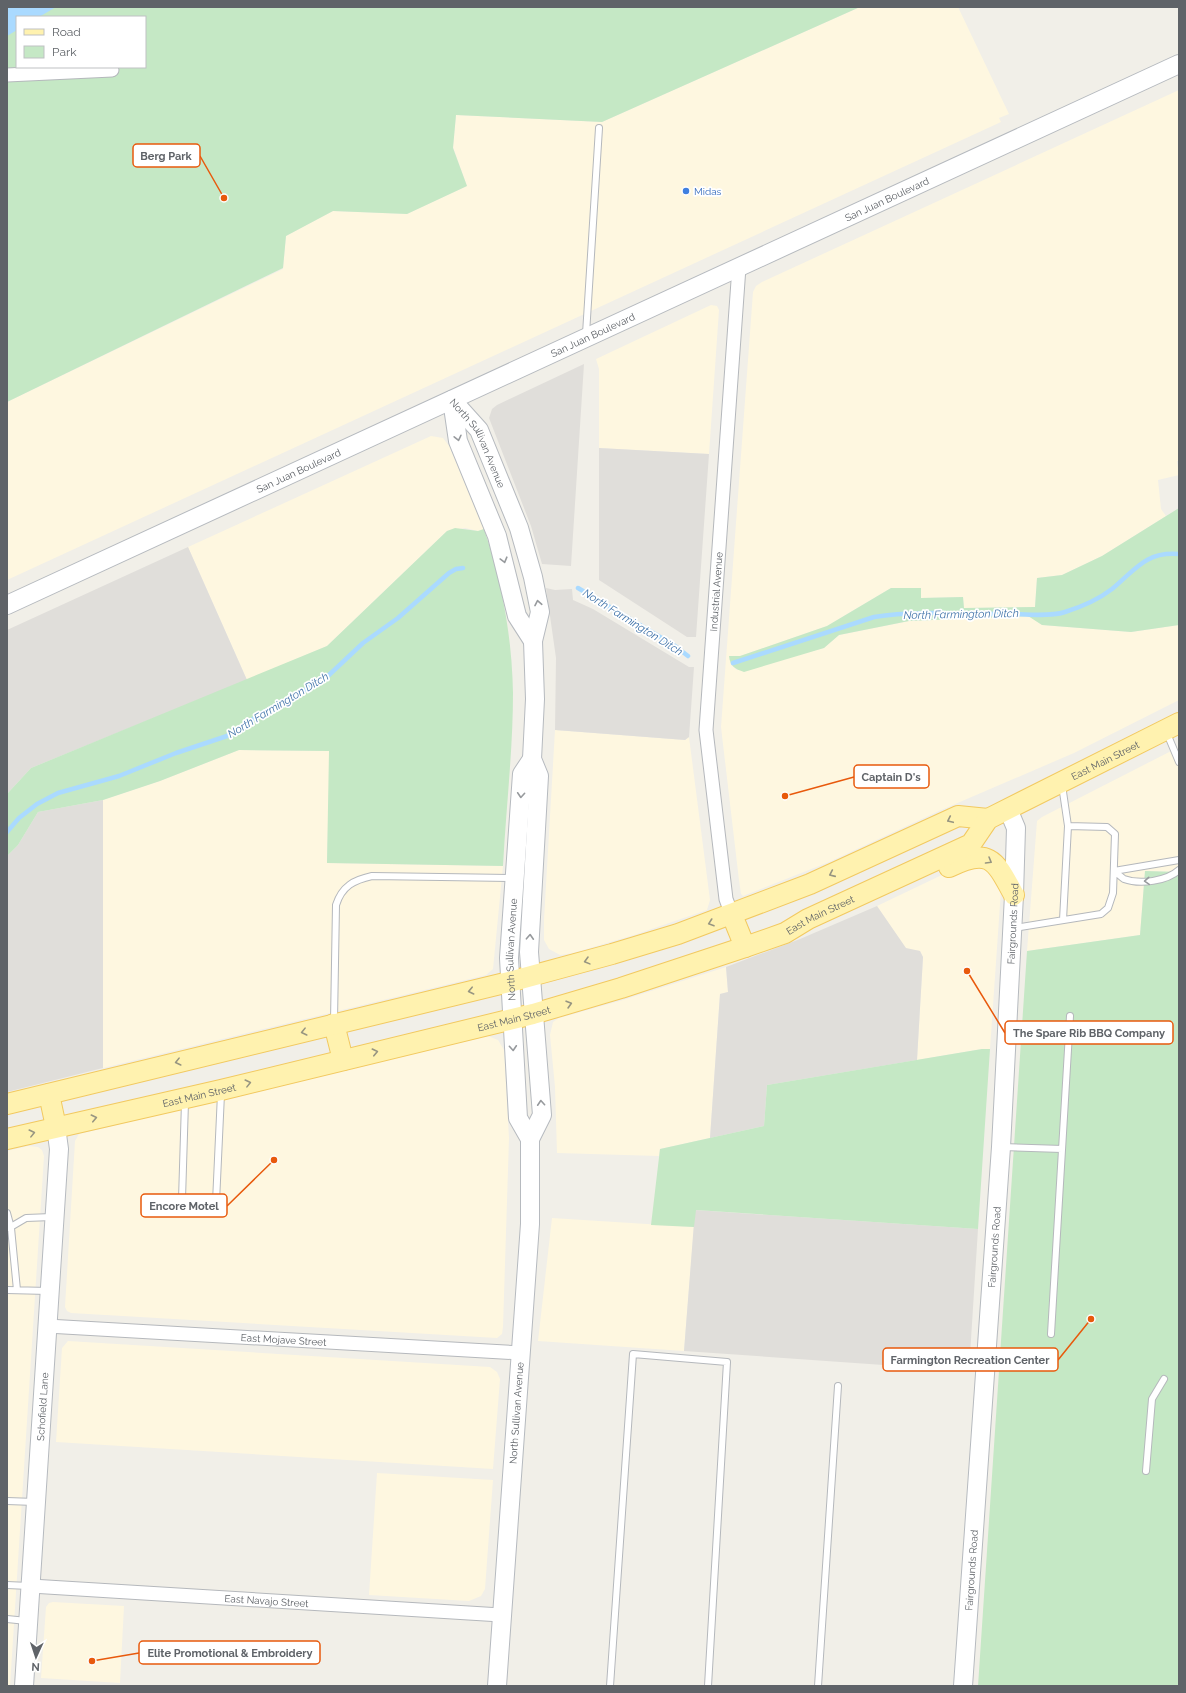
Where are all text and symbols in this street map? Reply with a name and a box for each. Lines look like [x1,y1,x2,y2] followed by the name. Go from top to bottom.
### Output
[16,16,146,68] legend
[52,25,81,39] text: Road
[52,45,77,59] text: Park
[133,144,200,167] callout: Berg Park
[140,150,193,163] text: Berg Park
[843,175,931,224] street label: San Juan Boulevard
[681,186,691,196] marker: Midas
[694,186,722,197] place label: Midas
[549,311,637,359] street label: San Juan Boulevard
[447,396,507,490] street label: North Sullivan Avenue
[454,435,462,441] one-way arrow
[255,447,343,495] street label: San Juan Boulevard
[708,551,725,632] street label: Industrial Avenue
[499,556,508,563] one-way arrow
[580,586,685,659] water label: North Farmington Ditch
[535,600,543,607] one-way arrow
[903,607,1019,622] water label: North Farmington Ditch
[225,670,331,741] water label: North Farmington Ditch
[1069,739,1142,782] street label: East Main Street
[854,765,929,788] callout: Captain D's
[861,771,921,784] text: Captain D's
[516,792,525,798] one-way arrow
[947,815,954,823] one-way arrow
[985,857,992,864] one-way arrow
[828,870,835,878] one-way arrow
[1143,876,1150,885] one-way arrow
[1005,883,1020,964] street label: Fairgrounds Road
[784,893,857,937] street label: East Main Street
[504,898,519,1001] street label: North Sullivan Avenue
[708,918,715,926] one-way arrow
[526,934,534,940] one-way arrow
[584,956,591,965] one-way arrow
[468,986,474,994] one-way arrow
[565,1000,572,1008] one-way arrow
[476,1004,552,1033] street label: East Main Street
[1005,1021,1173,1044] callout: The Spare Rib BBQ Company
[301,1027,307,1035] one-way arrow
[1013,1027,1165,1040] text: The Spare Rib BBQ Company
[508,1045,517,1052] one-way arrow
[372,1049,378,1057] one-way arrow
[175,1058,181,1066] one-way arrow
[245,1079,252,1088] one-way arrow
[161,1081,237,1109] street label: East Main Street
[537,1100,546,1106] one-way arrow
[91,1115,98,1123] one-way arrow
[28,1129,35,1138] one-way arrow
[141,1194,227,1217] callout: Encore Motel
[149,1200,219,1213] text: Encore Motel
[986,1206,1003,1288] street label: Fairgrounds Road
[240,1332,327,1348] street label: East Mojave Street
[883,1348,1058,1371] callout: Farmington Recreation Center
[891,1354,1050,1367] text: Farmington Recreation Center
[507,1362,526,1464] street label: North Sullivan Avenue
[35,1372,50,1441] street label: Schofield Lane
[963,1529,980,1611] street label: Fairgrounds Road
[224,1593,310,1609] street label: East Navajo Street
[16,1637,56,1677] north arrow
[139,1641,320,1664] callout: Elite Promotional & Embroidery
[147,1647,313,1660] text: Elite Promotional & Embroidery
[31,1660,40,1673] text: N

